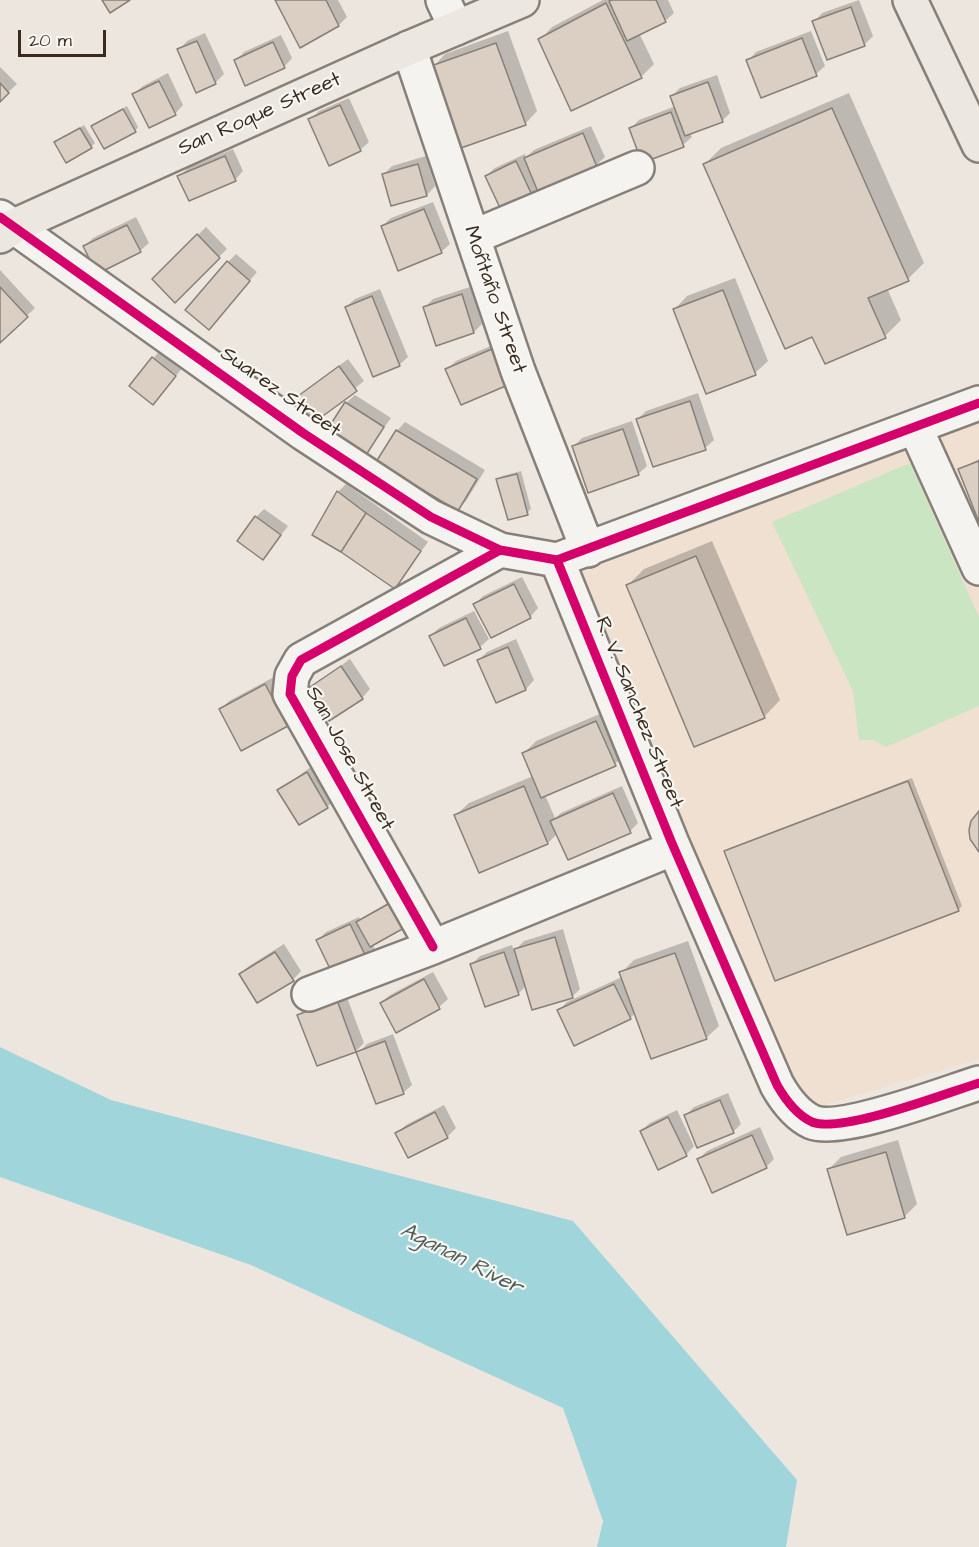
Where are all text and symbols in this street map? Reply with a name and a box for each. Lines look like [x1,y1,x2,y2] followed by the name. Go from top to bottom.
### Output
[21,18,110,56] scale bar
[29,28,72,53] text: 20 m
[175,68,345,162] street label: San Roque Street
[457,223,531,377] street label: Moñtaño Street
[215,342,345,444] street label: Suarez Street
[588,614,688,812] street label: R. V. Sanchez Street
[299,682,399,836] street label: San Jose Street
[396,1218,526,1302] water label: Aganan River

